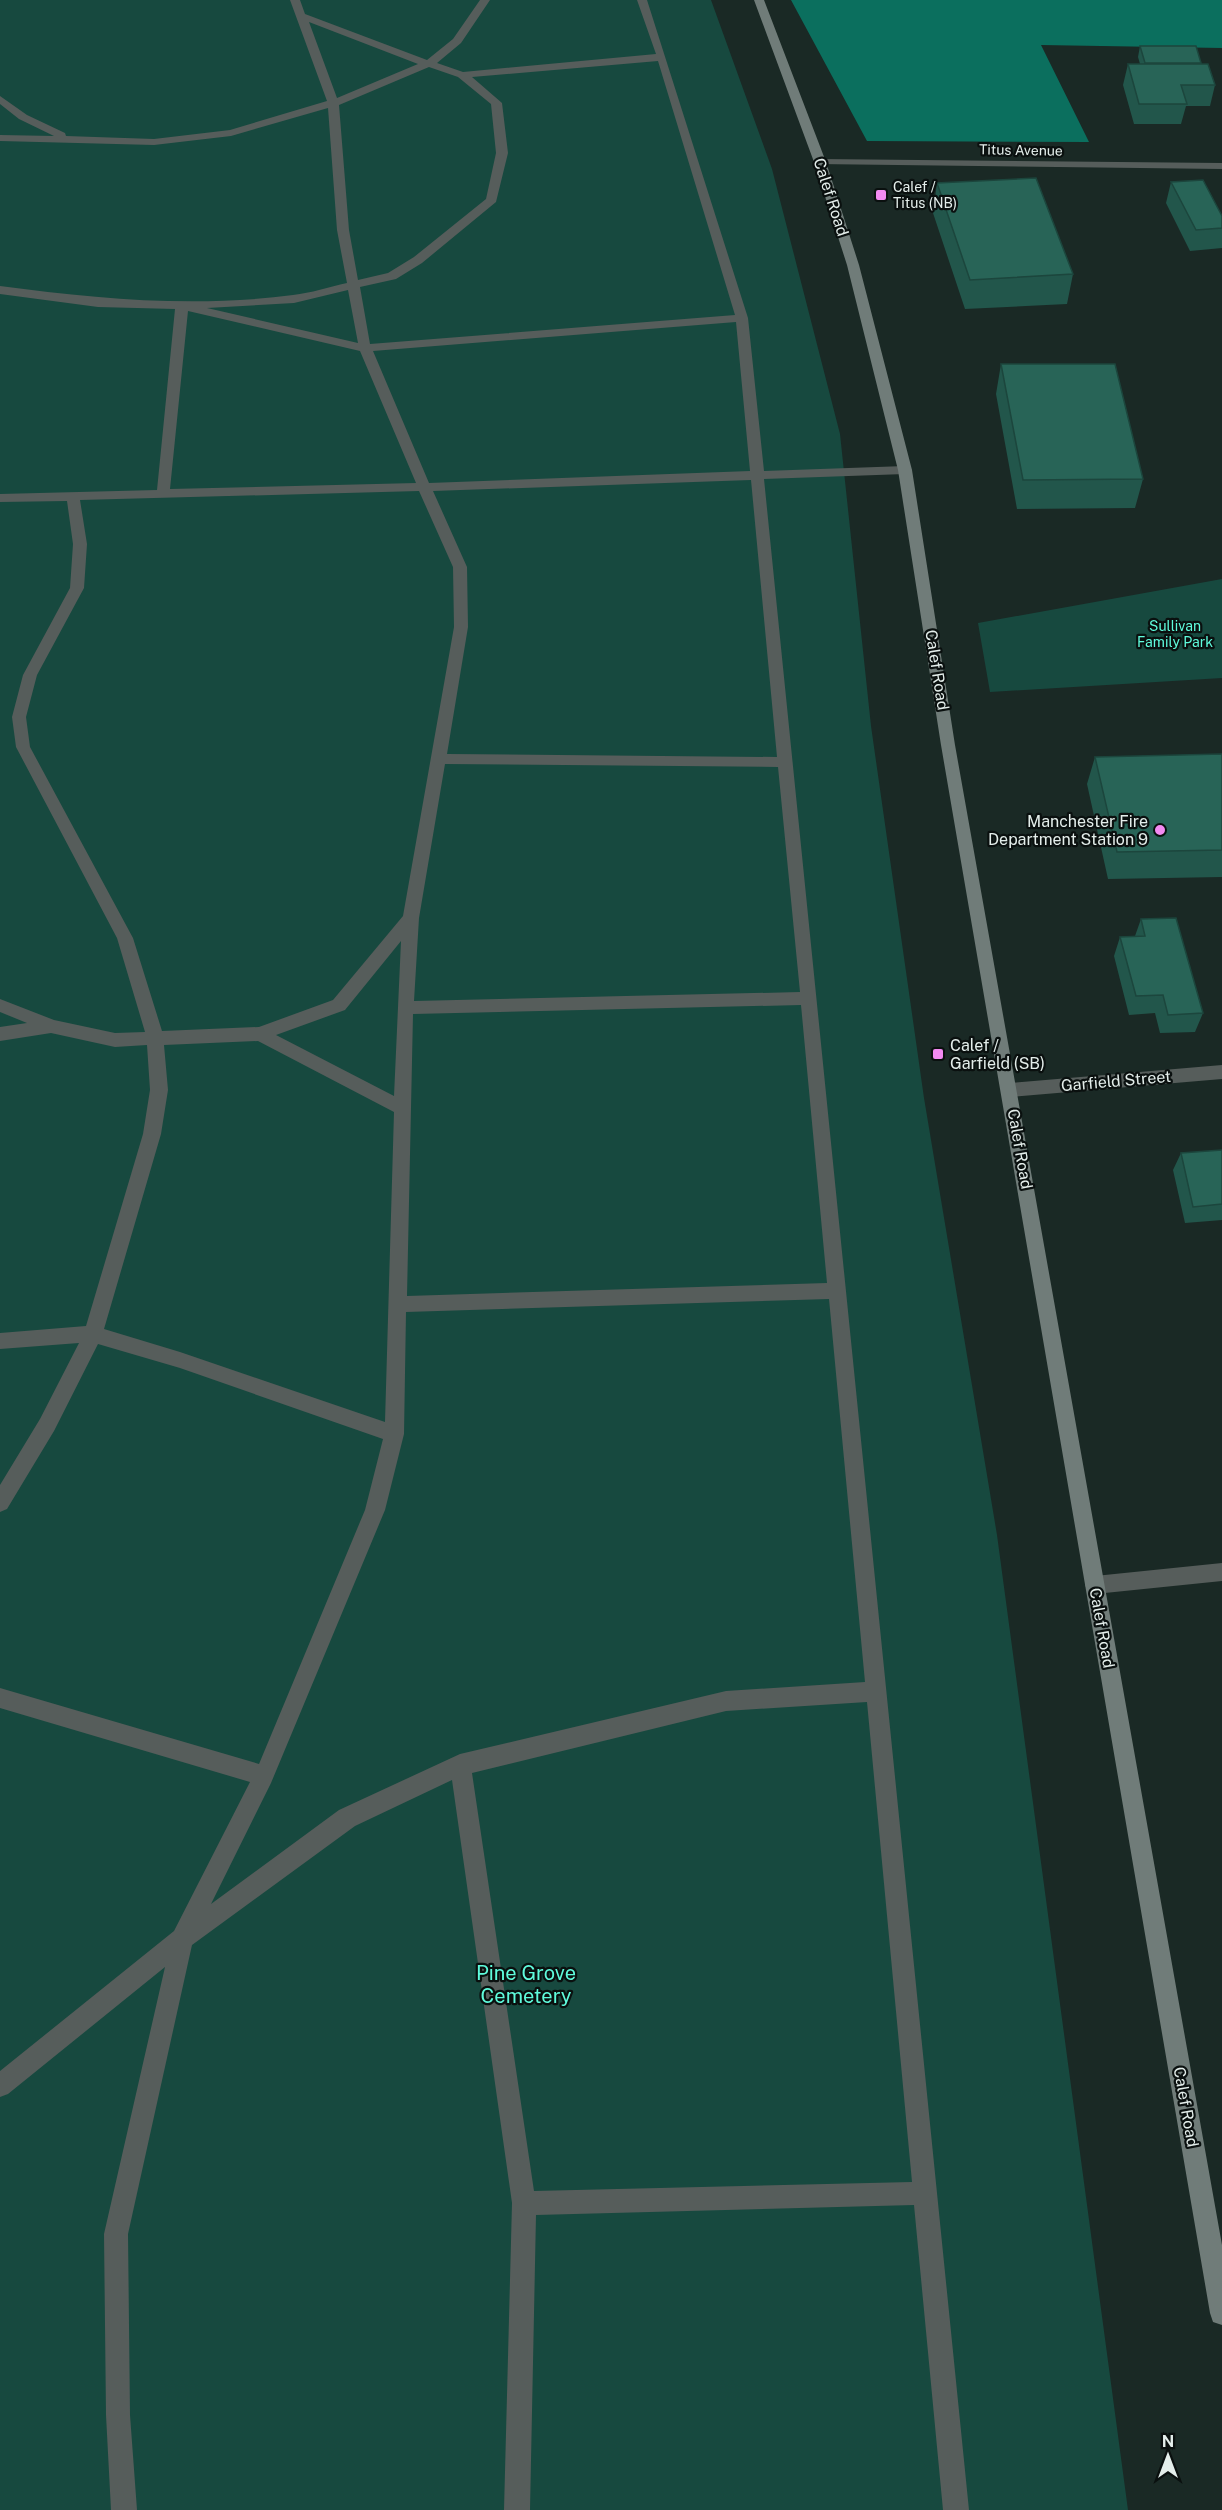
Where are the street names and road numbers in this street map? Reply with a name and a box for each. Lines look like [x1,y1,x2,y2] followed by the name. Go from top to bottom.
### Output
[979,141,1063,159] street label: Titus Avenue
[809,156,853,238] street label: Calef Road
[921,628,953,712] street label: Calef Road
[1060,1067,1172,1095] street label: Garfield Street
[1004,1107,1036,1191] street label: Calef Road
[1086,1586,1118,1670] street label: Calef Road
[1170,2065,1202,2149] street label: Calef Road

